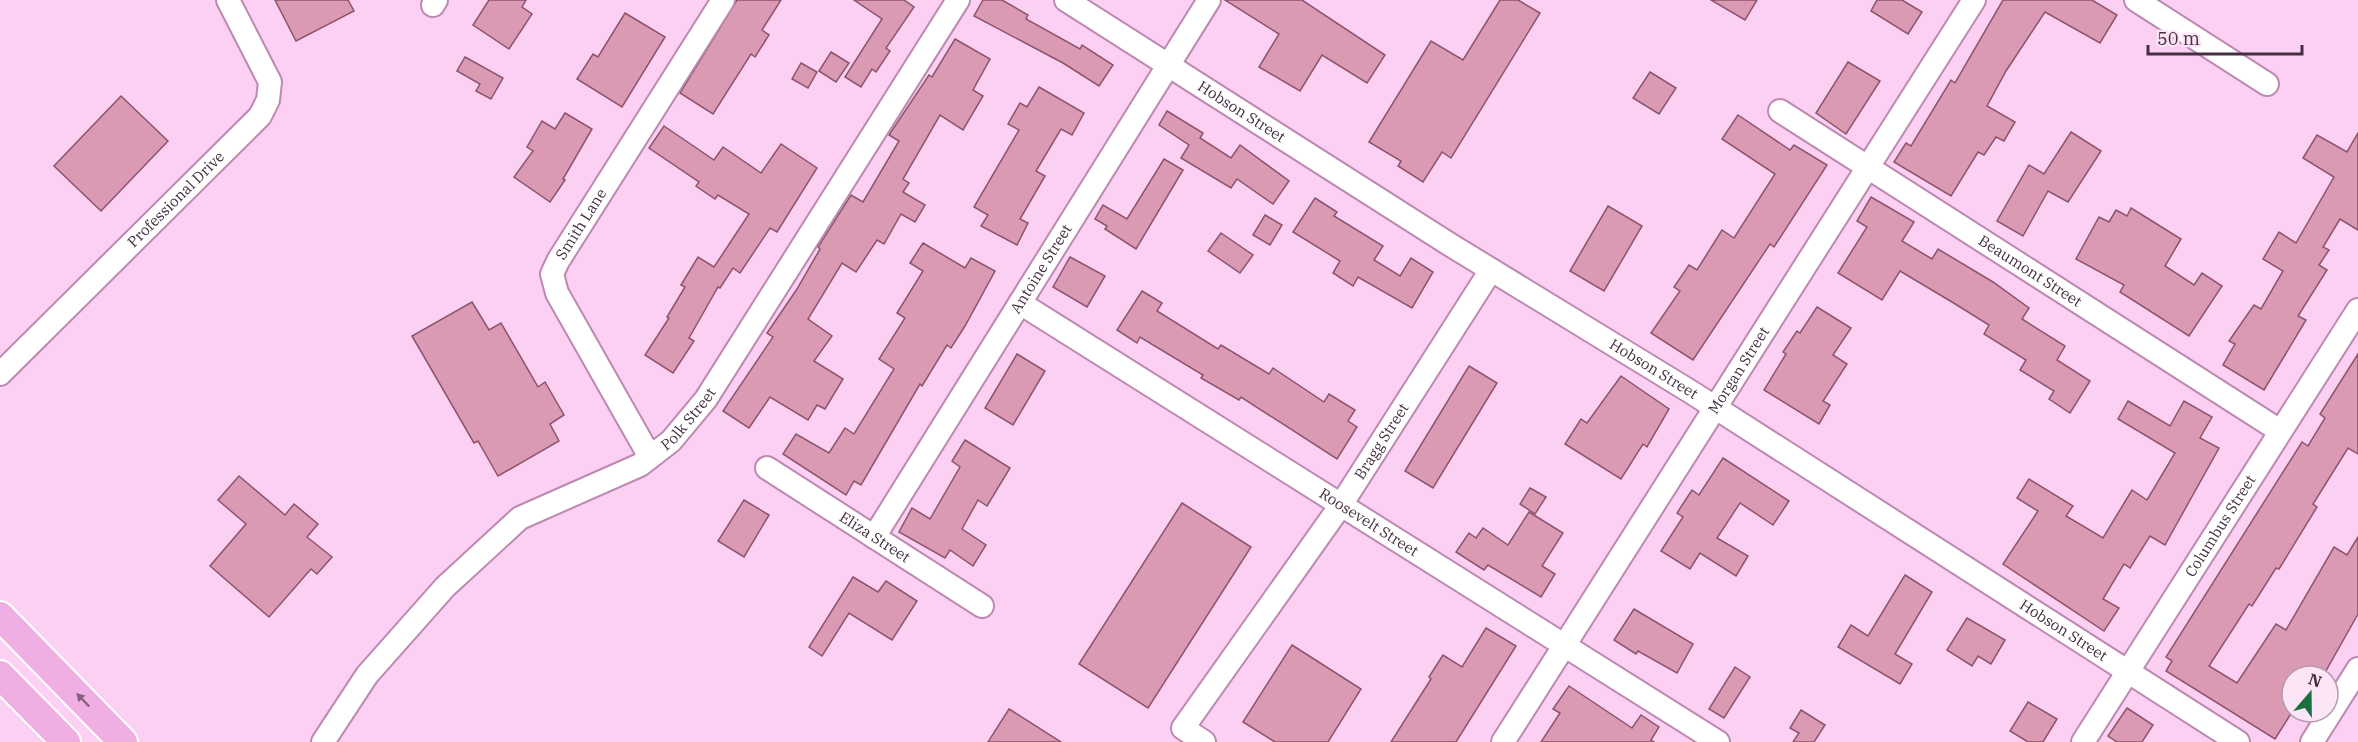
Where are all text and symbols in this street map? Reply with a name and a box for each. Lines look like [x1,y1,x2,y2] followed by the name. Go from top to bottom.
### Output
[2148,18,2302,56] scale bar
[2157,27,2200,50] text: 50 m
[1194,76,1289,146] street label: Hobson Street
[123,147,228,251] street label: Professional Drive
[551,185,610,263] street label: Smith Lane
[1006,220,1076,317] street label: Antoine Street
[1975,231,2086,311] street label: Beaumont Street
[1704,323,1773,417] street label: Morgan Street
[1606,334,1702,403] street label: Hobson Street
[657,384,720,454] street label: Polk Street
[1350,399,1413,483] street label: Bragg Street
[2181,471,2260,580] street label: Columbus Street
[1316,484,1422,560] street label: Roosevelt Street
[836,507,914,566] street label: Eliza Street
[2016,595,2111,665] street label: Hobson Street
[2280,664,2340,724] north arrow
[2306,668,2324,691] text: N
[76,694,90,708] one-way arrow

